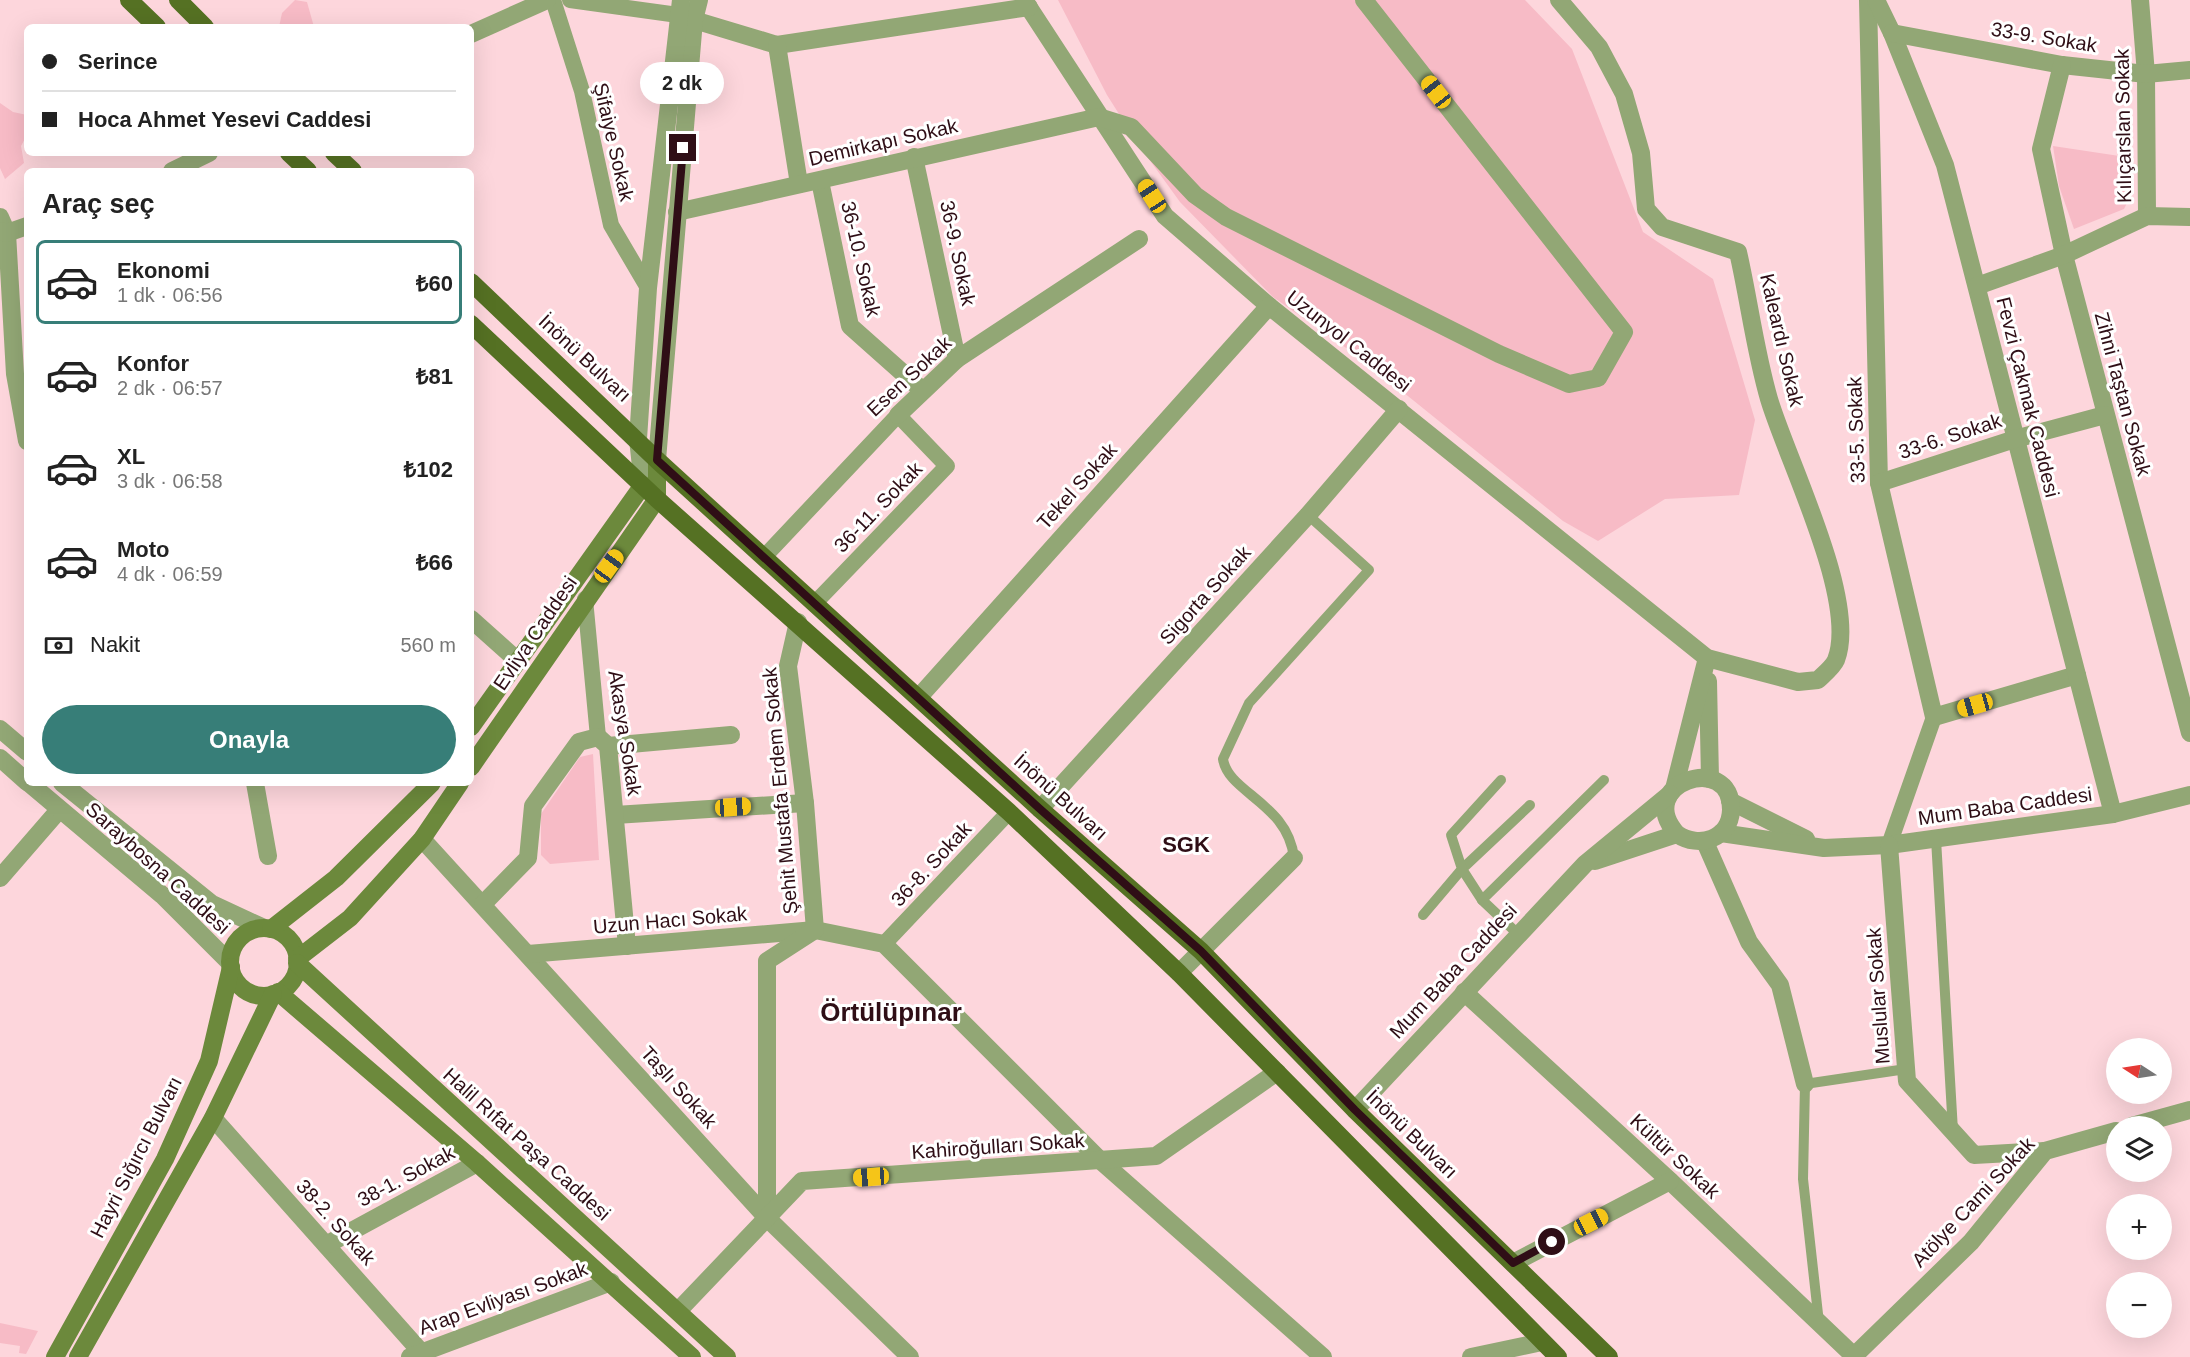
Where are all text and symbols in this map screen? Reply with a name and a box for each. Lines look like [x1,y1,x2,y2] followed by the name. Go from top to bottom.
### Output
[1990,18,2099,56] street label: 33-9. Sokak
[2111,48,2135,203] street label: Kılıçarslan Sokak
[78,49,158,74] text: Serince
[641,61,725,103] callout: 2 dk
[662,72,702,94] text: 2 dk
[1418,72,1454,112] car
[590,80,639,204] street label: Şifaiye Sokak
[78,107,371,132] text: Hoca Ahmet Yesevi Caddesi
[806,114,961,170] street label: Demirkapı Sokak
[669,134,696,161] route end
[1135,176,1169,216] car
[42,189,155,219] text: Araç seç
[837,199,885,320] street label: 36-10. Sokak
[936,199,980,308] street label: 36-9. Sokak
[45,255,99,309] icon: car
[117,258,210,283] text: Ekonomi
[416,271,453,296] text: ₺60
[1756,271,1808,410] street label: Kaleardı Sokak
[117,284,223,306] text: 1 dk · 06:56
[1283,286,1415,396] street label: Uzunyol Caddesi
[1992,295,2064,499] street label: Fevzi Çakmak Caddesi
[534,310,636,406] street label: İnönü Bulvarı
[2091,310,2156,479] street label: Zihni Taştan Sokak
[862,331,956,420] street label: Esen Sokak
[45,348,99,402] icon: car
[117,351,189,376] text: Konfor
[416,364,453,389] text: ₺81
[1843,375,1869,484] street label: 33-5. Sokak
[117,377,223,399] text: 2 dk · 06:57
[1896,409,2005,463] street label: 33-6. Sokak
[1033,438,1122,533] street label: Tekel Sokak
[45,441,99,495] icon: car
[117,444,145,469] text: XL
[404,457,453,482] text: ₺102
[830,457,927,556] street label: 36-11. Sokak
[117,470,223,492] text: 3 dk · 06:58
[45,534,99,588] icon: car
[117,537,170,562] text: Moto
[1155,541,1255,649] street label: Sigorta Sokak
[591,546,627,586] car
[416,550,453,575] text: ₺66
[117,563,223,585] text: 4 dk · 06:59
[489,572,581,694] street label: Evliya Caddesi
[42,629,75,662] icon: cash
[90,632,140,657] text: Nakit
[400,634,456,656] text: 560 m
[758,666,802,915] street label: Şehit Mustafa Erdem Sokak
[604,669,646,798] street label: Akasya Sokak
[1955,691,1995,719] car
[42,705,456,774] button: Onayla
[1010,749,1112,845] street label: İnönü Bulvarı
[1916,783,2094,829] street label: Mum Baba Caddesi
[714,797,752,817] car
[82,798,234,938] street label: Saraybosna Caddesi
[887,817,976,911] street label: 36-8. Sokak
[1162,832,1210,857] district label: SGK
[1385,899,1521,1043] street label: Mum Baba Caddesi
[592,902,749,938] street label: Uzun Hacı Sokak
[1862,926,1894,1065] street label: Muslular Sokak
[820,997,962,1027] district label: Örtülüpınar
[2106,1038,2172,1104] north arrow
[2106,1038,2172,1338] map controls
[637,1042,722,1133] street label: Taşlı Sokak
[439,1063,615,1225] street label: Halil Rıfat Paşa Caddesi
[86,1073,186,1241] street label: Hayri Sığırcı Bulvarı
[1362,1085,1462,1183] street label: İnönü Bulvarı
[1626,1109,1725,1203] street label: Kültür Sokak
[2106,1116,2172,1182] button: layers
[911,1129,1086,1163] street label: Kahiroğulları Sokak
[1907,1132,2039,1271] street label: Atölye Cami Sokak
[354,1141,459,1211] street label: 38-1. Sokak
[852,1167,890,1187] car
[292,1175,381,1270] street label: 38-2. Sokak
[2106,1194,2172,1260] button: +
[1571,1206,1611,1238] car
[1538,1228,1565,1255] route start
[416,1257,591,1339] street label: Arap Evliyası Sokak
[2106,1272,2172,1338] button: −

